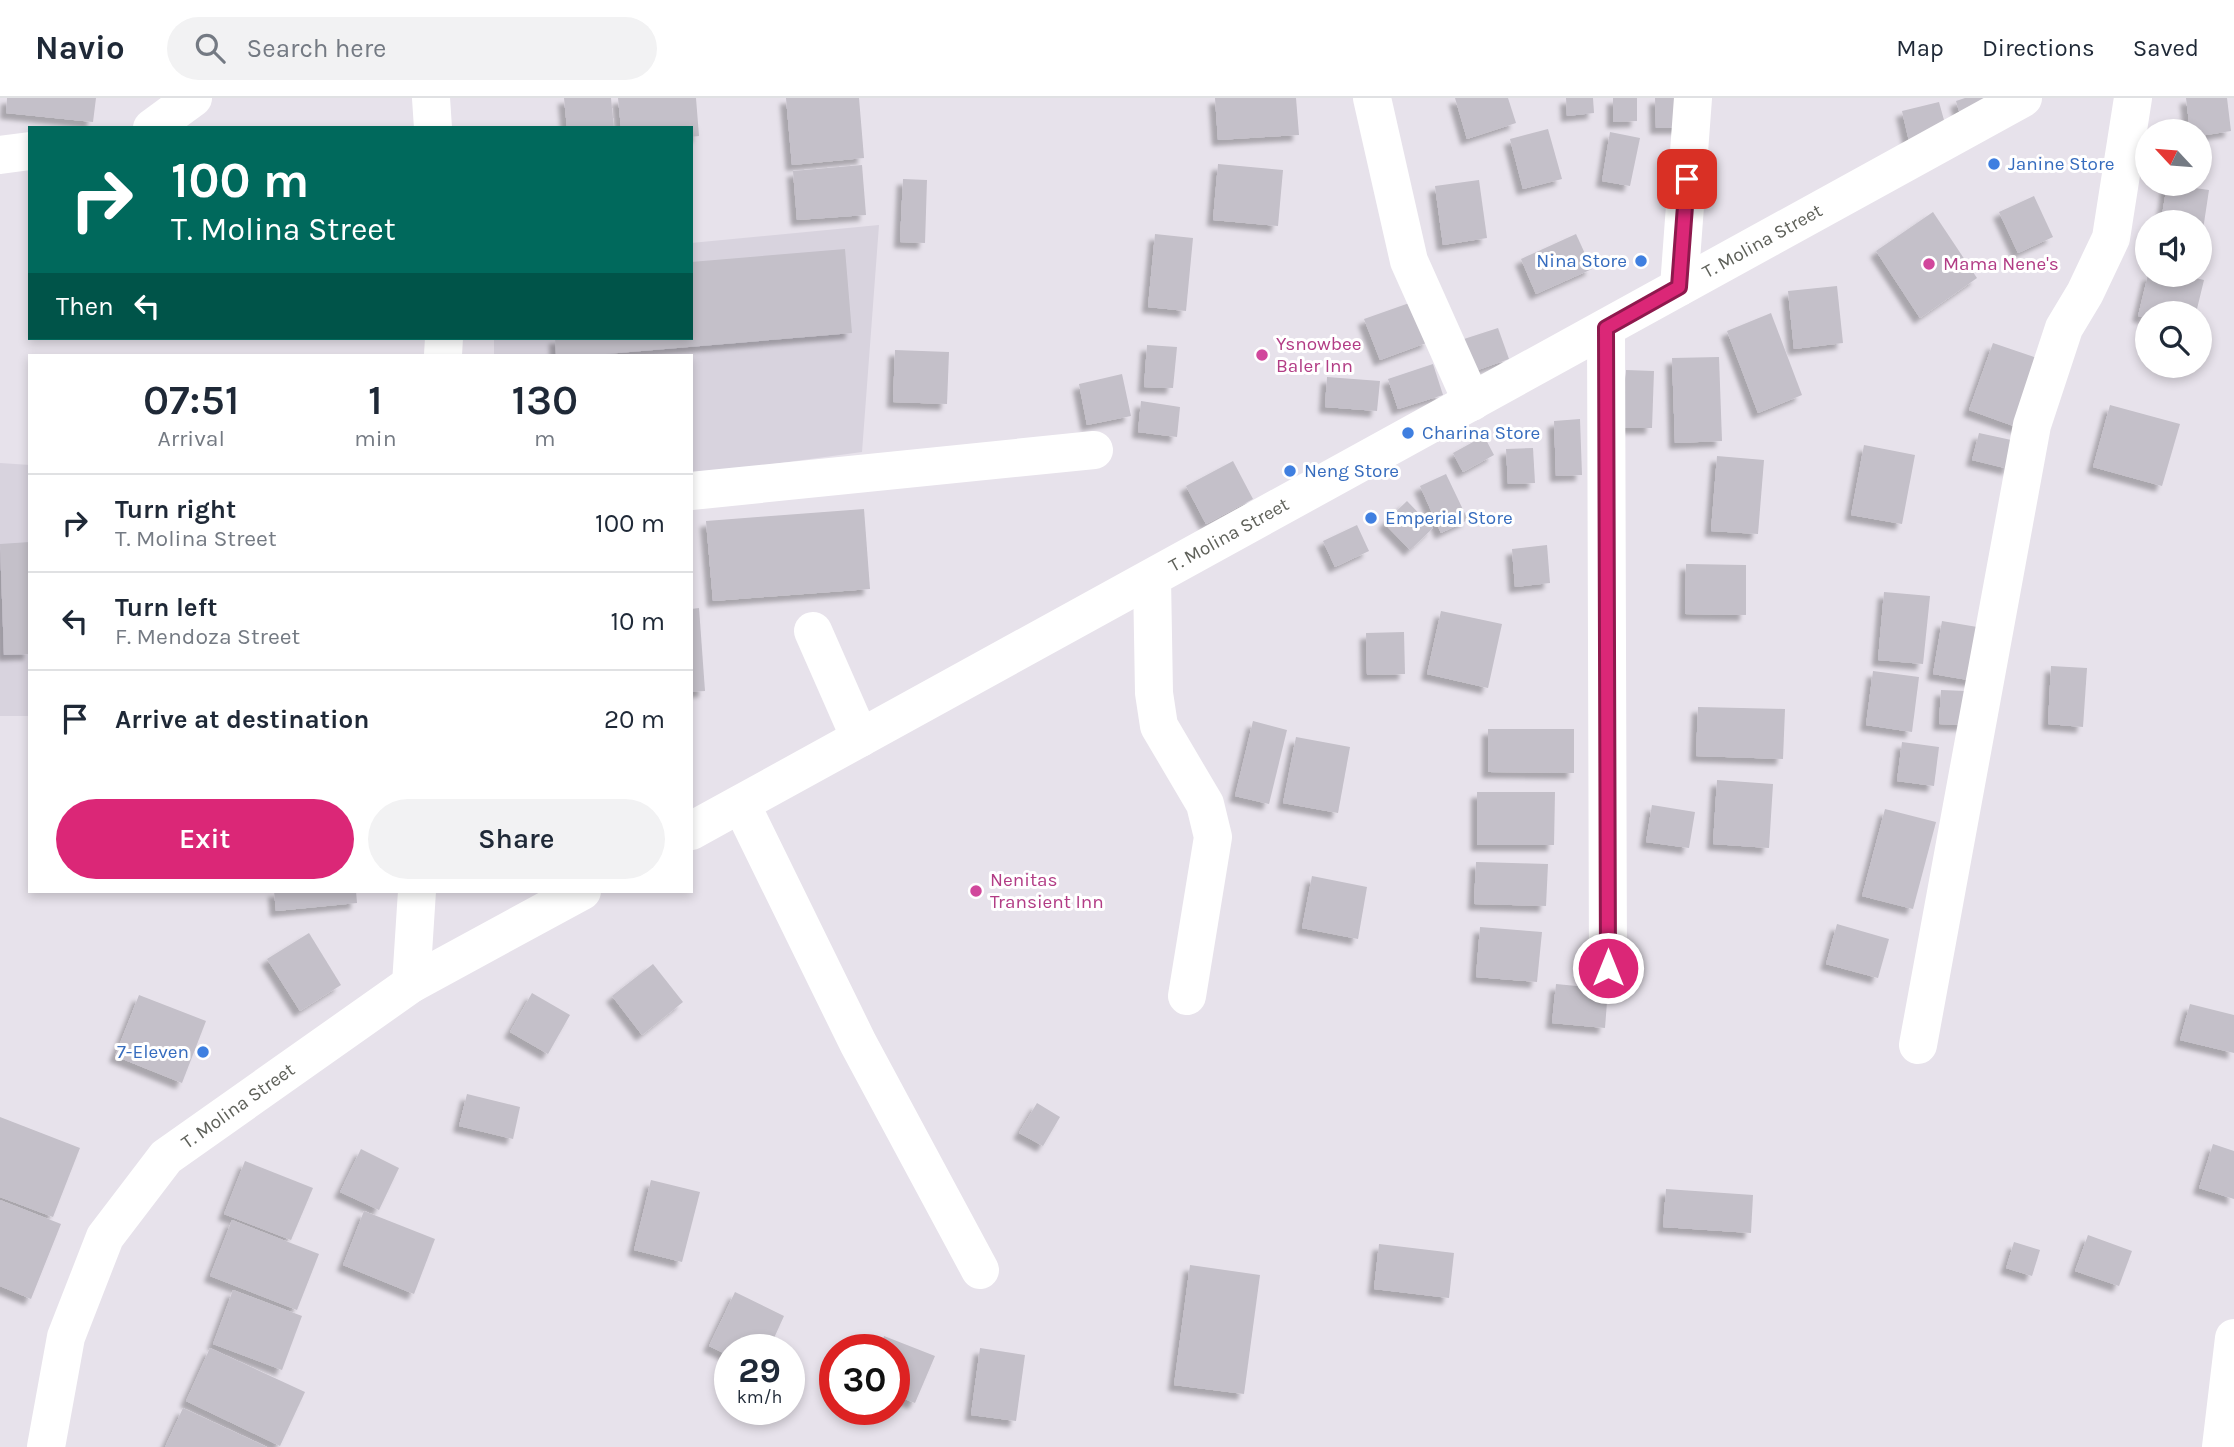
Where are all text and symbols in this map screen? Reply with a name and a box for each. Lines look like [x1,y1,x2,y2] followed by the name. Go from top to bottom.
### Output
[167,17,657,80] search box
[35,29,125,67] text: Navio
[191,29,229,67] icon: search
[247,33,386,64] text: Search here
[1896,34,1944,62] text: Map
[1982,34,2095,62] text: Directions
[2133,34,2199,62] text: Saved
[2135,119,2212,196] north arrow
[2135,119,2212,378] map controls
[1657,149,1717,209] pin
[171,152,309,209] text: 100 m
[2008,153,2115,175] place label: Janine Store
[56,154,147,245] icon: right
[1986,156,2002,172] marker: Janine Store
[1668,160,1706,198] icon: arrive
[1699,200,1826,283] street label: T. Molina Street
[2135,210,2212,287] button: sound
[171,211,396,248] text: T. Molina Street
[1536,250,1627,272] place label: Nina Store
[1633,253,1649,269] marker: Nina Store
[1943,253,2059,275] place label: Mama Nene's
[1921,256,1937,272] marker: Mama Nene's
[128,287,166,325] icon: left
[56,291,114,322] text: Then
[2135,301,2212,378] button: search
[1276,333,1362,377] place label: Ysnowbee Baler Inn
[1254,347,1270,363] marker: Ysnowbee Baler Inn
[143,375,239,425] text: 07:51
[368,375,383,425] text: 1
[511,375,578,425] text: 130
[1422,422,1540,444] place label: Charina Store
[157,425,225,452] text: Arrival
[354,425,397,452] text: min
[534,425,556,452] text: m
[1400,425,1416,441] marker: Charina Store
[1304,460,1399,482] place label: Neng Store
[1282,463,1298,479] marker: Neng Store
[1165,493,1293,577] street label: T. Molina Street
[115,494,236,525] text: Turn right
[56,504,94,542] icon: right
[1385,507,1513,529] place label: Emperial Store
[595,508,665,539] text: 100 m
[1363,510,1379,526] marker: Emperial Store
[115,525,277,552] text: T. Molina Street
[115,592,217,623] text: Turn left
[56,602,94,640] icon: left
[610,606,665,637] text: 10 m
[115,623,300,650] text: F. Mendoza Street
[56,700,94,738] icon: arrive
[115,704,369,735] text: Arrive at destination
[604,704,665,735] text: 20 m
[56,799,354,879] button: Exit
[368,799,665,879] button: Share
[990,869,1104,913] place label: Nenitas Transient Inn
[968,883,984,899] marker: Nenitas Transient Inn
[1571,931,1645,1005] position arrow
[117,1041,189,1063] place label: 7-Eleven
[195,1044,211,1060] marker: 7-Eleven
[177,1059,299,1154] street label: T. Molina Street
[819,1334,910,1425] speed limit sign: 30
[738,1350,781,1391] text: 29
[737,1386,782,1408] text: km/h

